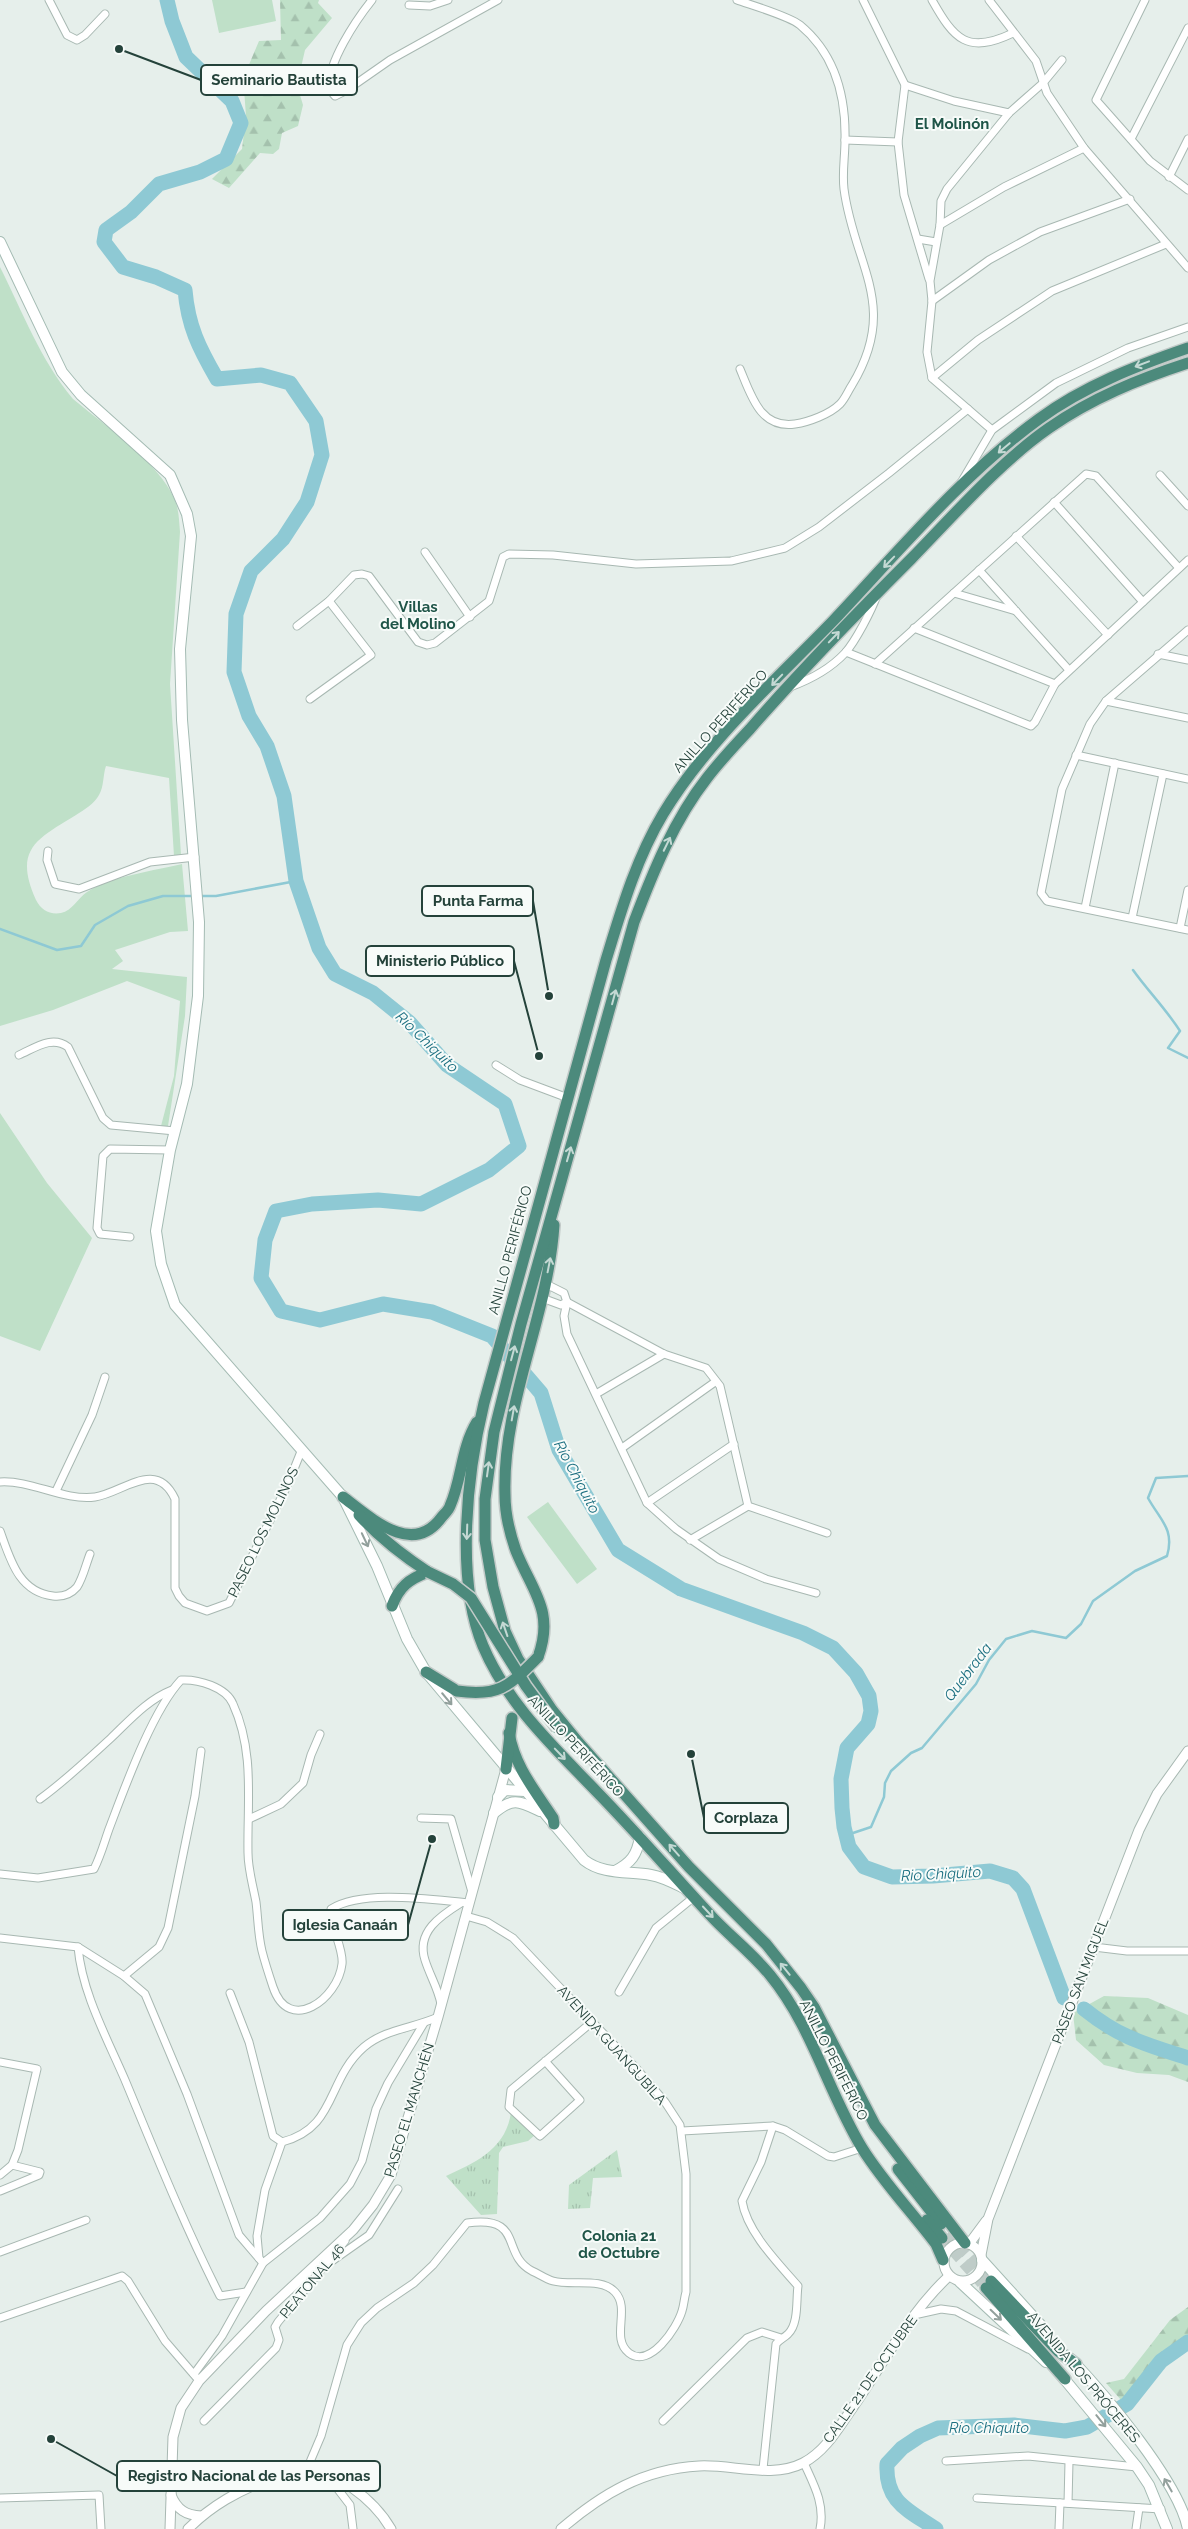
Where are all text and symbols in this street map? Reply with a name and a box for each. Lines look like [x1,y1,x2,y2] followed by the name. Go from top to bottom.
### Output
[201,65,357,95] callout: Seminario Bautista
[211,71,347,89] text: Seminario Bautista
[915,115,989,133] district label: El Molinón
[1135,360,1150,369] one-way arrow
[998,442,1011,453] one-way arrow
[883,556,895,568] one-way arrow
[380,598,456,633] district label: Villas del Molino
[828,631,840,644] one-way arrow
[669,666,770,776] street label: ANILLO PERIFÉRICO
[771,673,783,686] one-way arrow
[663,837,672,852] one-way arrow
[422,886,533,916] callout: Punta Farma
[433,892,524,910] text: Punta Farma
[366,946,514,976] callout: Ministerio Público
[376,952,504,970] text: Ministerio Público
[609,990,619,1006] one-way arrow
[392,1008,462,1076] water label: Río Chiquito
[565,1146,575,1162] one-way arrow
[484,1183,535,1316] street label: ANILLO PERIFÉRICO
[545,1258,554,1274] one-way arrow
[509,1346,518,1362] one-way arrow
[508,1405,518,1421] one-way arrow
[550,1437,604,1517] water label: Río Chiquito
[483,1461,493,1477] one-way arrow
[225,1464,302,1600] street label: PASEO LOS MOLINOS
[462,1524,472,1540] one-way arrow
[361,1532,370,1547] one-way arrow
[500,1621,509,1637] one-way arrow
[940,1639,996,1705] water label: Quebrada
[525,1691,628,1800] street label: ANILLO PERIFÉRICO
[442,1693,453,1706] one-way arrow
[554,1747,566,1759] one-way arrow
[704,1803,788,1833] callout: Corplaza
[714,1809,778,1827] text: Corplaza
[669,1844,680,1857] one-way arrow
[900,1863,982,1885] water label: Rio Chiquito
[702,1906,714,1918] one-way arrow
[283,1910,408,1940] callout: Iglesia Canaán
[292,1916,398,1934] text: Iglesia Canaán
[1049,1916,1111,2046] street label: PASEO SAN MIGUEL
[780,1962,791,1975] one-way arrow
[554,1982,670,2108] street label: AVENIDA GUANGUBILA
[797,1997,872,2123] street label: ANILLO PERIFÉRICO
[380,2040,437,2179] street label: PASEO EL MANCHÉN
[578,2227,660,2262] district label: Colonia 21 de Octubre
[276,2241,348,2321] street label: PEATONAL 46
[1024,2308,1145,2446] street label: AVENIDA LOS PRÓCERES
[989,2309,1002,2321] one-way arrow
[820,2312,920,2446] street label: CALLE 21 DE OCTUBRE
[1095,2414,1106,2427] one-way arrow
[949,2419,1029,2437] water label: Río Chiquito
[117,2461,380,2491] callout: Registro Nacional de las Personas
[128,2467,370,2485] text: Registro Nacional de las Personas
[1163,2477,1173,2492] one-way arrow

